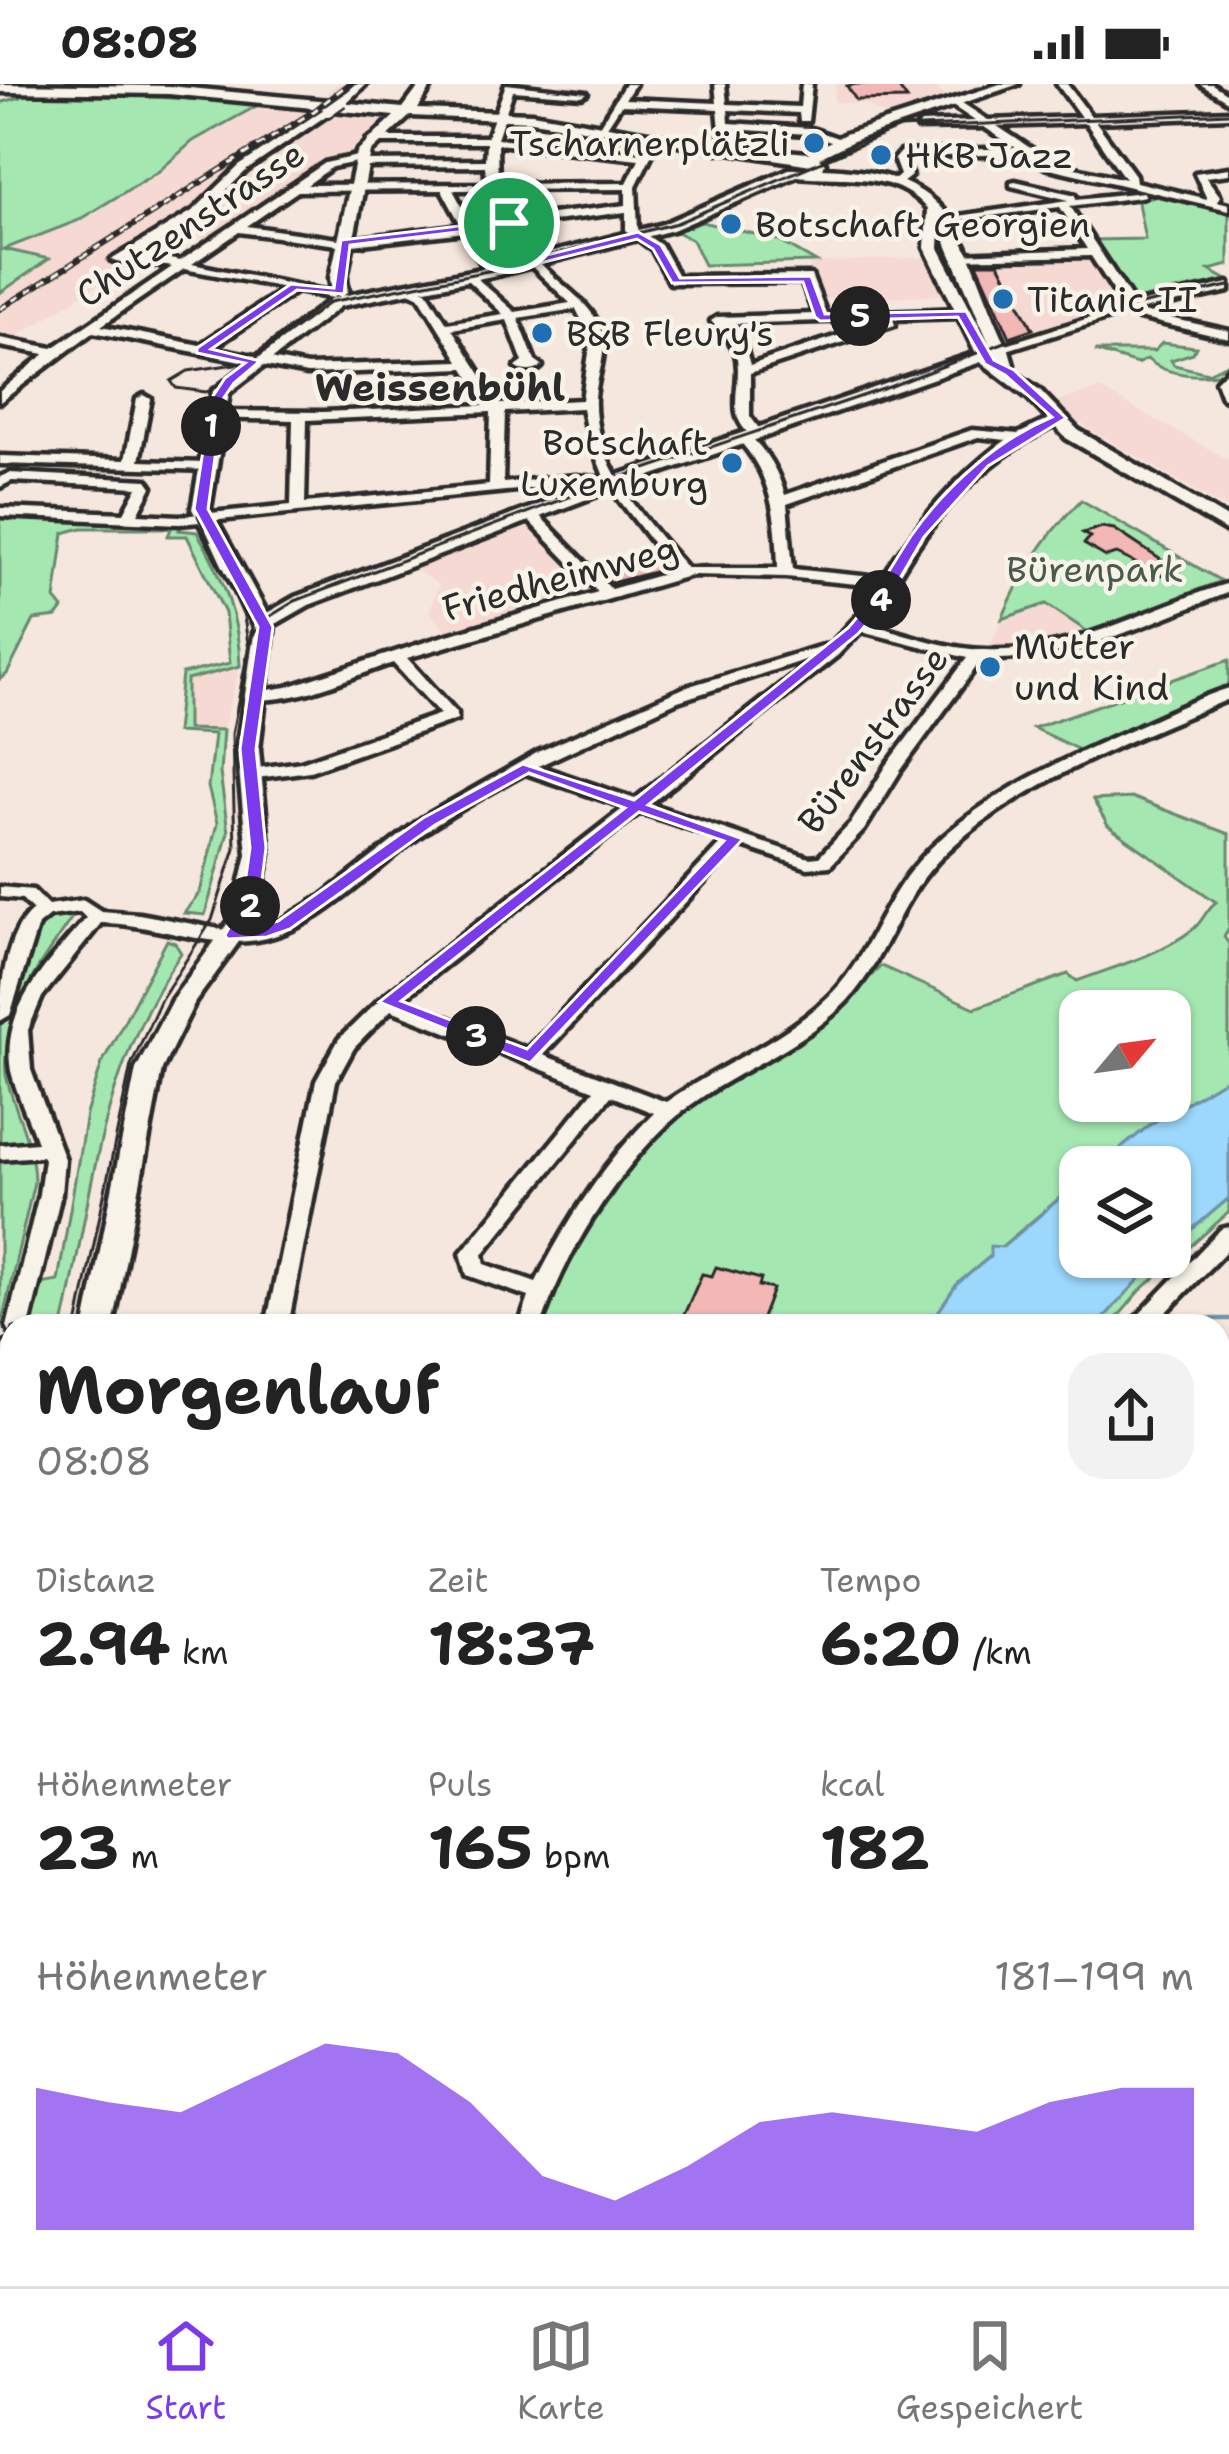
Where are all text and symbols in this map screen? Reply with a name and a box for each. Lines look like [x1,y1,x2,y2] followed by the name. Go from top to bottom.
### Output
[60,12,199,72] text: 08:08
[510,119,790,168] place label: Tscharnerplätzli
[66,129,314,319] street label: Chutzenstrasse
[801,130,827,156] marker: Tscharnerplätzli
[905,131,1073,180] place label: HKB Jazz
[868,142,894,168] marker: HKB Jazz
[458,172,560,274] pin
[476,190,542,256] icon: arrive
[755,200,1090,249] place label: Botschaft Georgien
[718,211,744,237] marker: Botschaft Georgien
[1027,275,1198,324] place label: Titanic II
[830,286,890,346] pin: 5
[990,286,1016,312] marker: Titanic II
[850,293,870,338] text: 5
[566,309,774,358] place label: B&B Fleury's
[529,320,555,346] marker: B&B Fleury's
[315,361,565,413] district label: Weissenbühl
[181,396,241,456] pin: 1
[203,403,219,448] text: 1
[520,418,708,508] place label: Botschaft Luxemburg
[719,450,745,476] marker: Botschaft Luxemburg
[437,523,683,633] street label: Friedheimweg
[1006,545,1184,594] park label: Bürenpark
[851,570,911,630] pin: 4
[869,577,893,622] text: 4
[1014,622,1169,712] place label: Mutter und Kind
[786,636,960,844] street label: Bürenstrasse
[977,654,1003,680] marker: Mutter und Kind
[220,876,280,936] pin: 2
[238,883,262,928] text: 2
[1059,990,1191,1122] north arrow
[1059,990,1191,1278] map controls
[446,1006,506,1066] pin: 3
[464,1013,488,1058] text: 3
[1059,1146,1191,1278] button: layers
[36,1346,440,1434] text: Morgenlauf
[1068,1353,1194,1479] button: share
[36,1435,152,1487] text: 08:08
[36,1558,156,1603] text: Distanz
[428,1558,489,1603] text: Zeit
[820,1558,922,1603] text: Tempo
[36,1603,171,1683] text: 2.94
[428,1603,595,1683] text: 18:37
[820,1603,961,1683] text: 6:20
[171,1630,229,1675] text: km
[961,1630,1032,1675] text: /km
[36,1762,232,1807] text: Höhenmeter
[428,1762,492,1807] text: Puls
[820,1762,884,1807] text: kcal
[36,1807,119,1887] text: 23
[428,1807,533,1887] text: 165
[820,1807,930,1887] text: 182
[119,1834,159,1879] text: m
[533,1834,610,1879] text: bpm
[36,1950,268,2002] text: Höhenmeter
[994,1950,1194,2002] text: 181–199 m
[146,2313,226,2430] tab: Start
[517,2313,605,2430] tab: Karte
[896,2313,1083,2430] tab: Gespeichert

